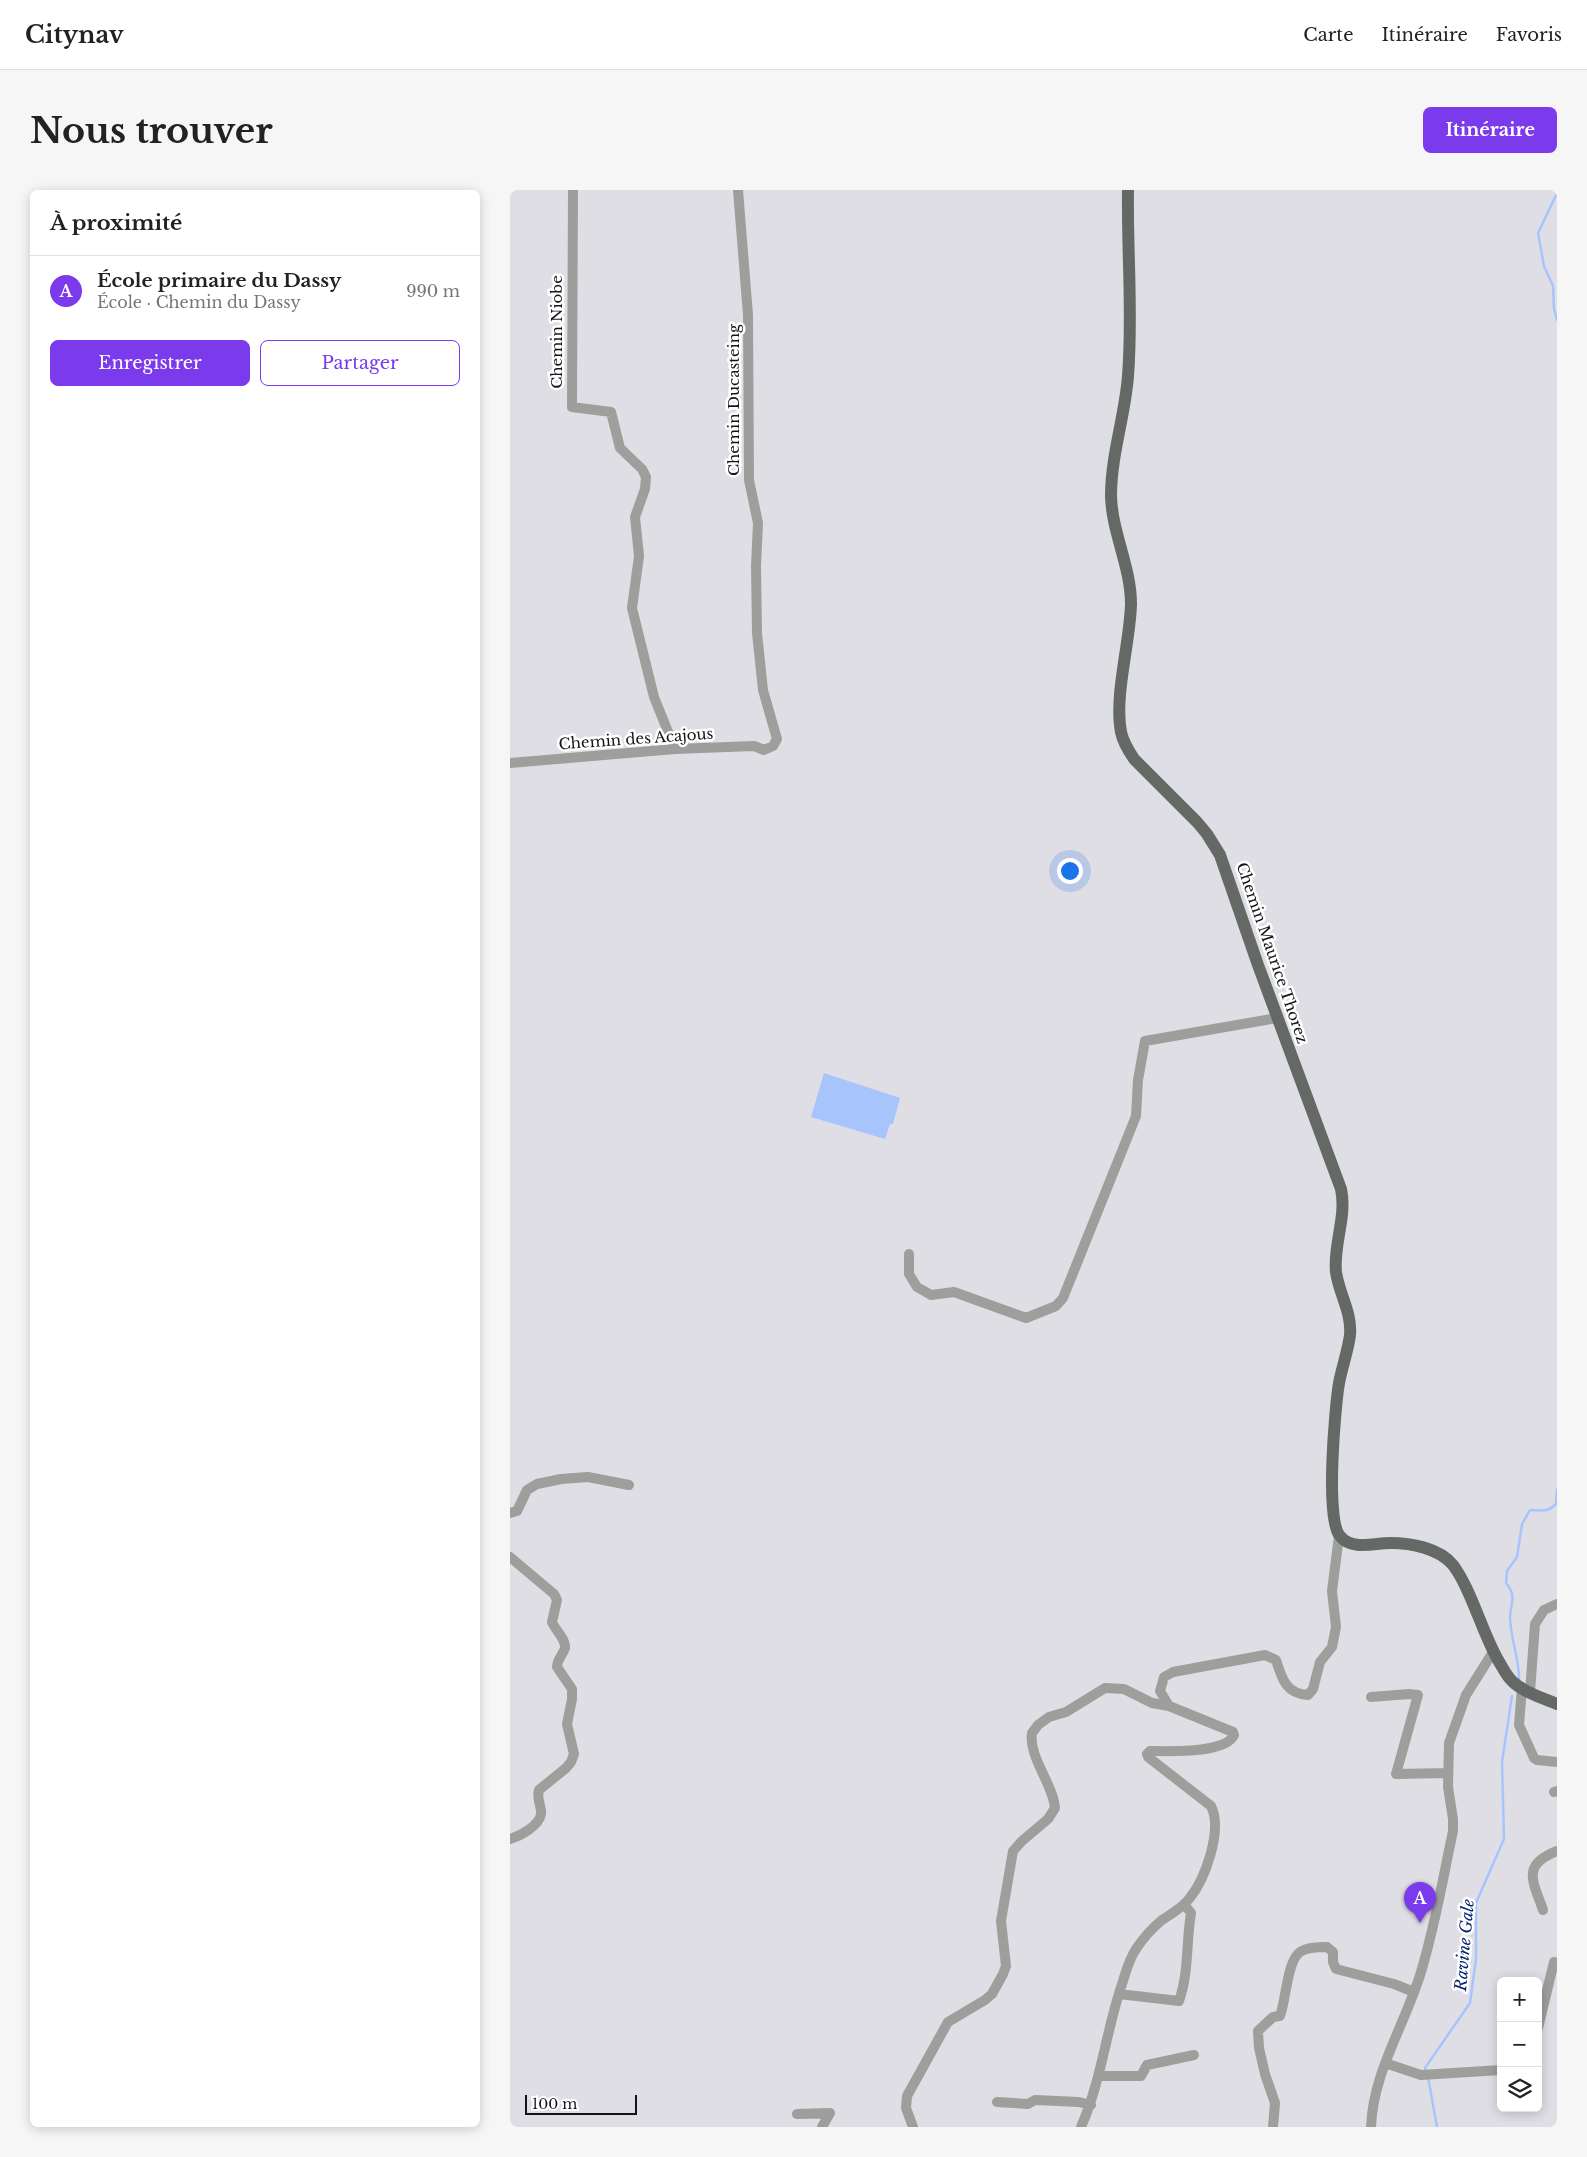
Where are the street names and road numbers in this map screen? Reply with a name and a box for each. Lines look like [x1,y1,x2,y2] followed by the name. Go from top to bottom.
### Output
[547,275,566,389] street label: Chemin Niobe
[724,323,743,476] street label: Chemin Ducasteing
[558,724,714,753] street label: Chemin des Acajous
[1233,860,1312,1046] street label: Chemin Maurice Thorez

